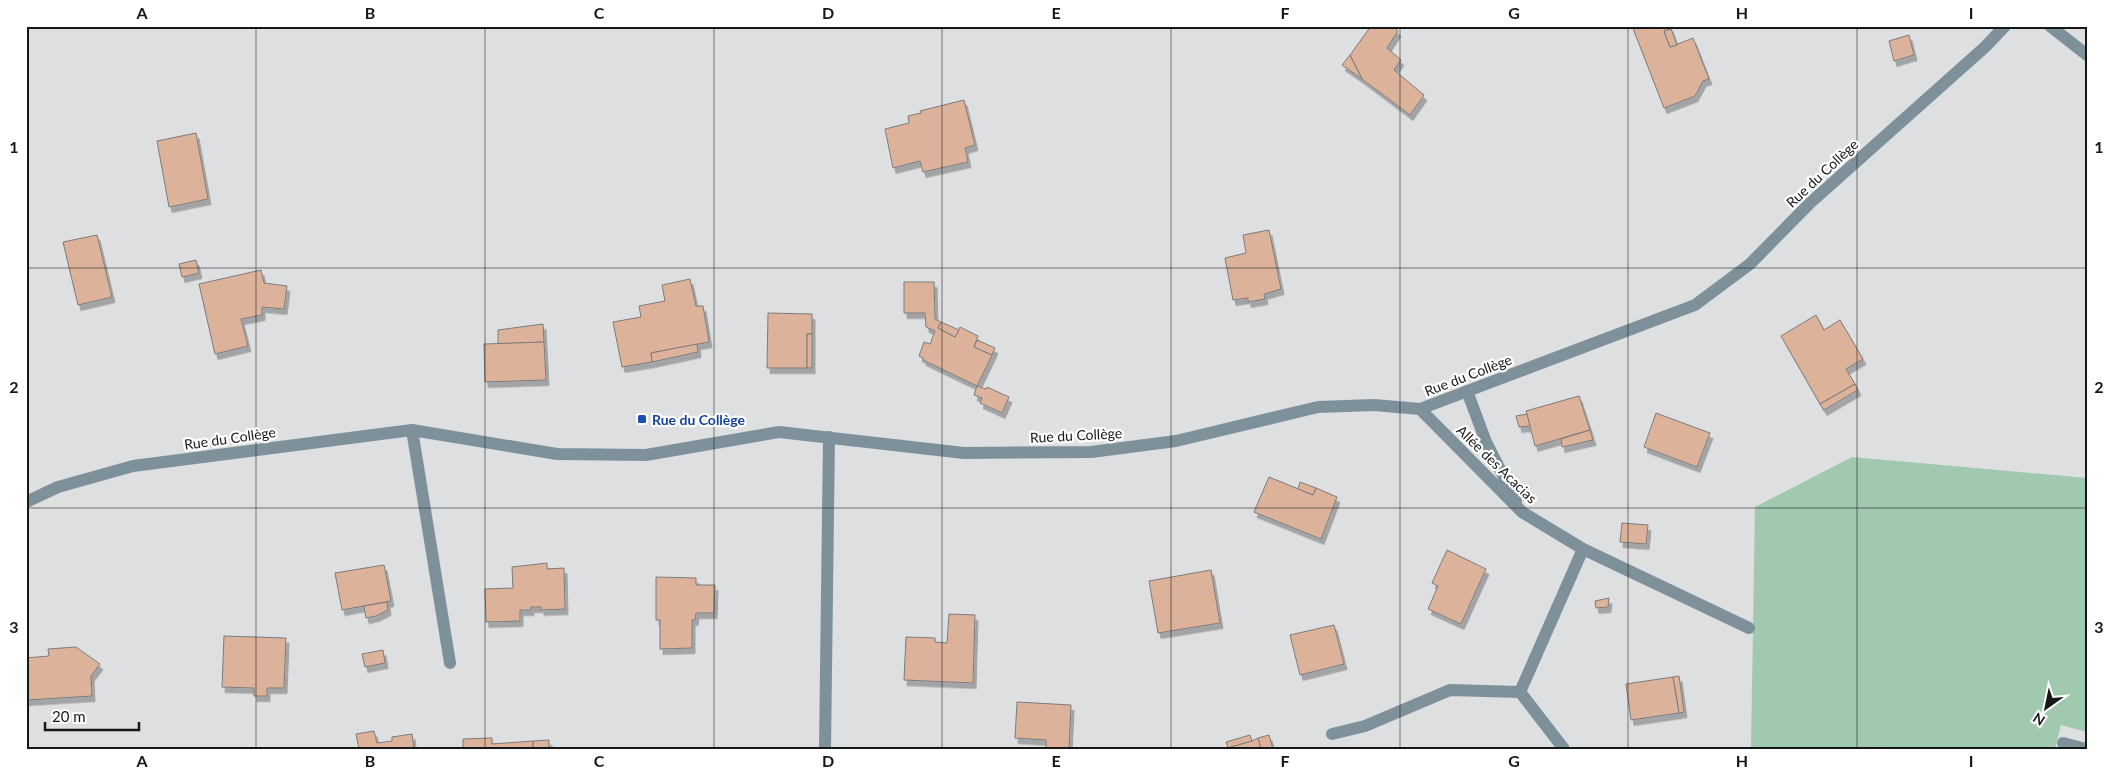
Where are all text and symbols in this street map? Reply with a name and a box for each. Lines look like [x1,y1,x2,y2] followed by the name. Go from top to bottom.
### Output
[135,3,148,22] text: A
[365,3,375,22] text: B
[594,3,605,22] text: C
[822,3,834,22] text: D
[1051,3,1061,22] text: E
[1280,3,1290,22] text: F
[1508,3,1520,22] text: G
[1736,3,1748,22] text: H
[1969,3,1973,22] text: I
[1782,135,1862,211] street label: Rue du Collège
[9,137,19,156] text: 1
[2094,137,2104,156] text: 1
[1422,351,1514,399] street label: Rue du Collège
[9,377,19,396] text: 2
[2094,377,2104,396] text: 2
[652,411,746,428] place label: Rue du Collège
[636,413,648,425] marker: Rue du Collège
[1453,421,1541,507] street label: Allée des Acacias
[183,423,277,453] street label: Rue du Collège
[1030,424,1122,446] street label: Rue du Collège
[9,617,19,636] text: 3
[2094,617,2104,636] text: 3
[2020,682,2070,732] north arrow
[45,700,139,732] scale bar
[52,707,86,725] text: 20 m
[2029,709,2048,729] text: N
[135,751,148,770] text: A
[365,751,375,770] text: B
[594,751,605,770] text: C
[822,751,834,770] text: D
[1051,751,1061,770] text: E
[1280,751,1290,770] text: F
[1508,751,1520,770] text: G
[1736,751,1748,770] text: H
[1969,751,1973,770] text: I

